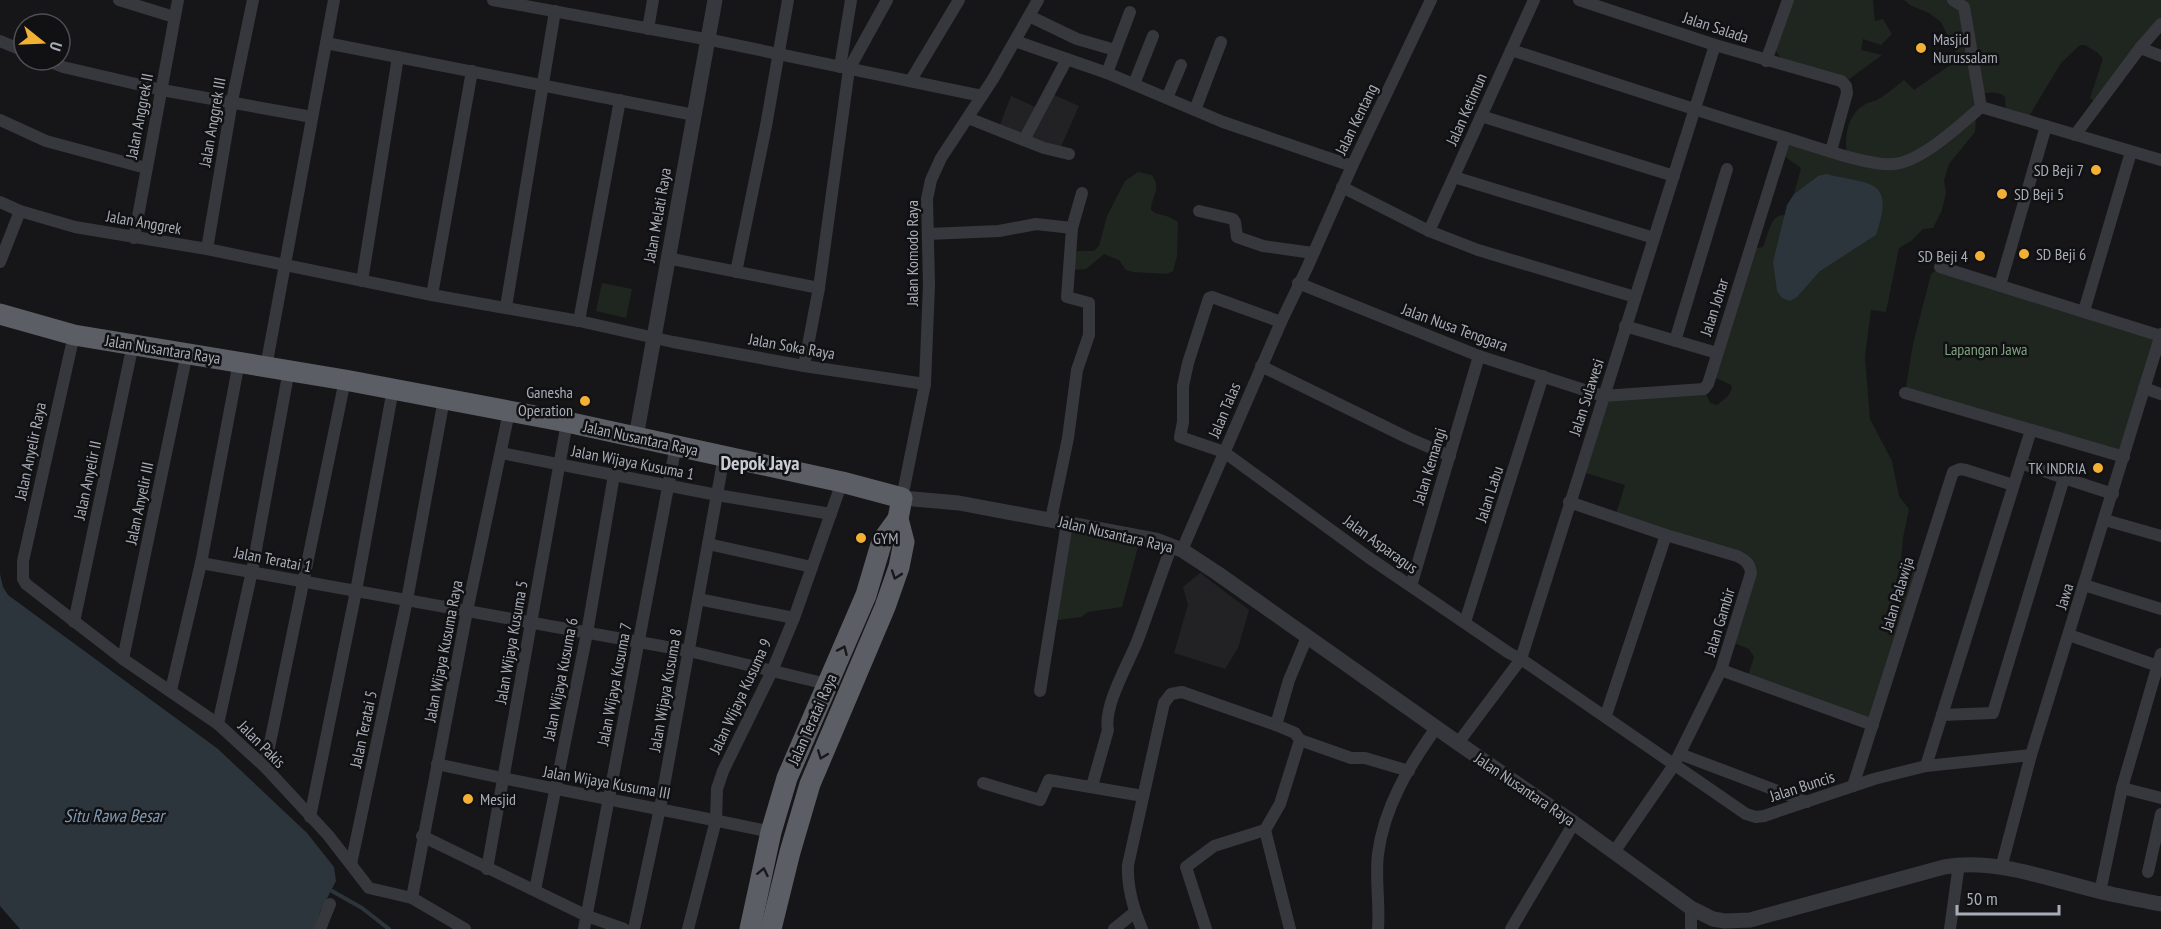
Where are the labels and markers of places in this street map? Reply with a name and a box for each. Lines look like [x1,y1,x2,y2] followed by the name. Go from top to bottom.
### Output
[1933,29,1998,67] place label: Masjid Nurussalam
[1914,41,1928,55] marker: Masjid Nurussalam
[2034,160,2084,180] place label: SD Beji 7
[2089,163,2103,177] marker: SD Beji 7
[2014,184,2064,204] place label: SD Beji 5
[1995,187,2009,201] marker: SD Beji 5
[2036,244,2086,264] place label: SD Beji 6
[1918,246,1968,266] place label: SD Beji 4
[2017,247,2031,261] marker: SD Beji 6
[1973,249,1987,263] marker: SD Beji 4
[518,382,573,420] place label: Ganesha Operation
[578,394,592,408] marker: Ganesha Operation
[2028,458,2086,478] place label: TK INDRIA
[2091,461,2105,475] marker: TK INDRIA
[873,528,898,548] place label: GYM
[854,531,868,545] marker: GYM
[480,789,516,809] place label: Mesjid
[461,792,475,806] marker: Mesjid

